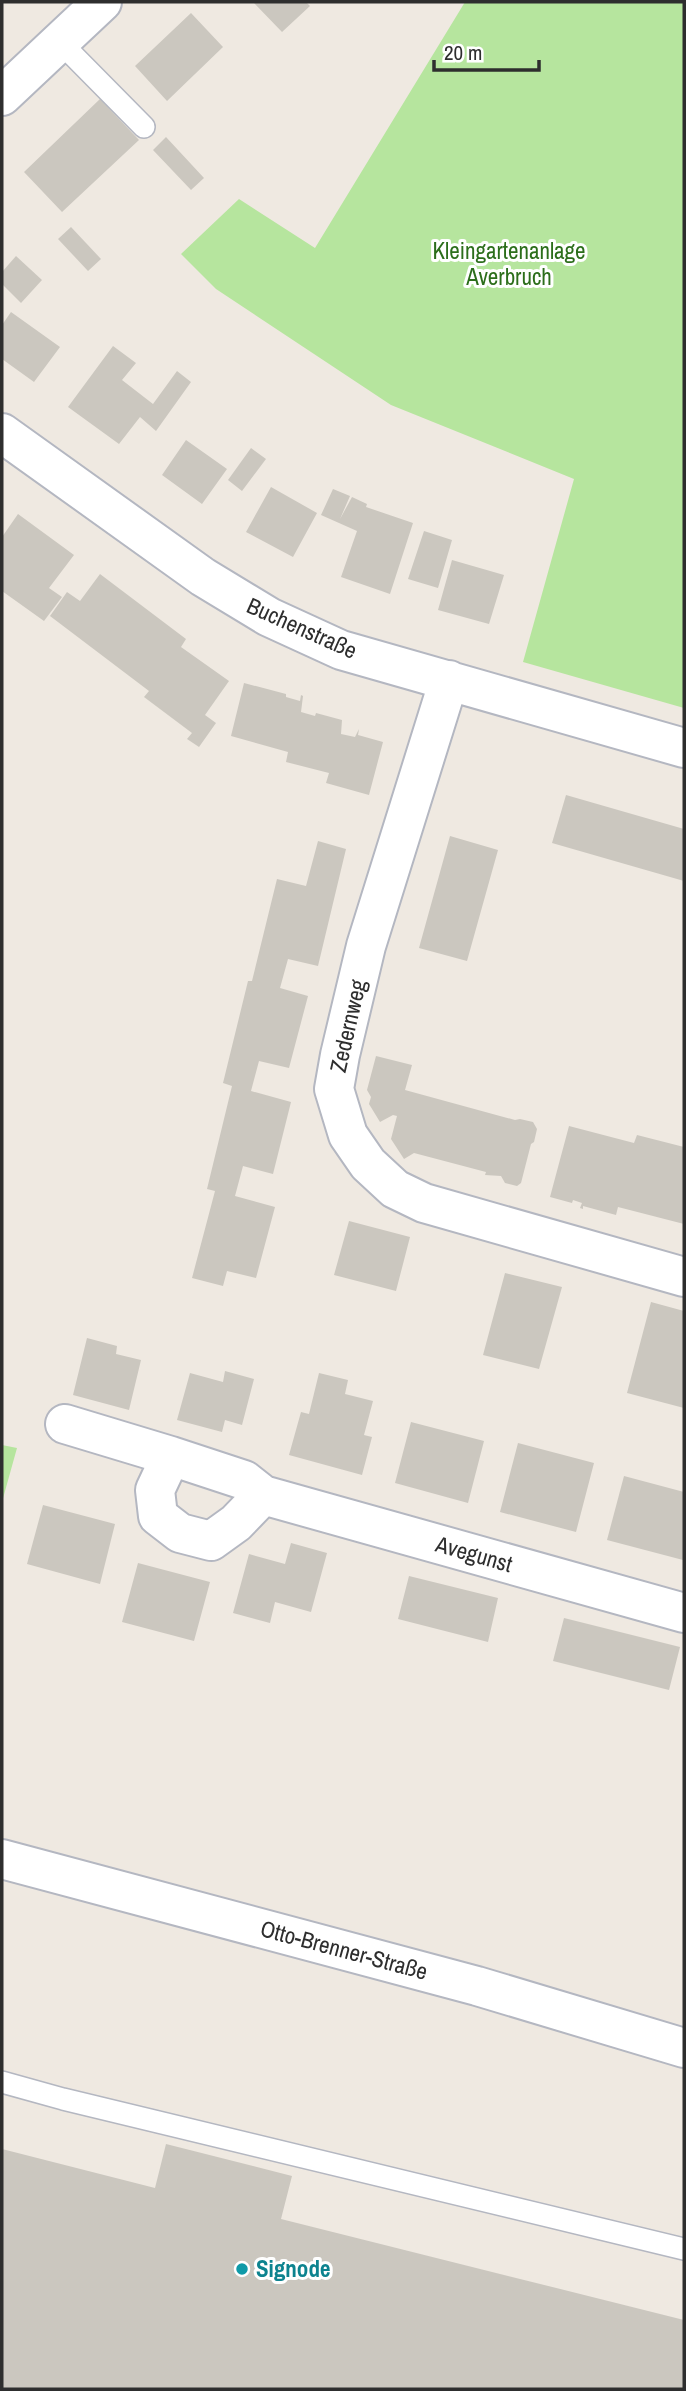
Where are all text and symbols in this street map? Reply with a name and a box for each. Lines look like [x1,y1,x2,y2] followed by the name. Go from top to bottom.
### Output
[434,28,539,72] scale bar
[444,38,482,67] text: 20 m
[432,235,586,292] park label: Kleingartenanlage Averbruch
[242,590,362,666] street label: Buchenstraße
[322,976,373,1075] street label: Zedernweg
[431,1528,516,1579] street label: Avegunst
[257,1912,431,1987] street label: Otto-Brenner-Straße
[256,2253,330,2284] place label: Signode
[234,2261,250,2277] marker: Signode

